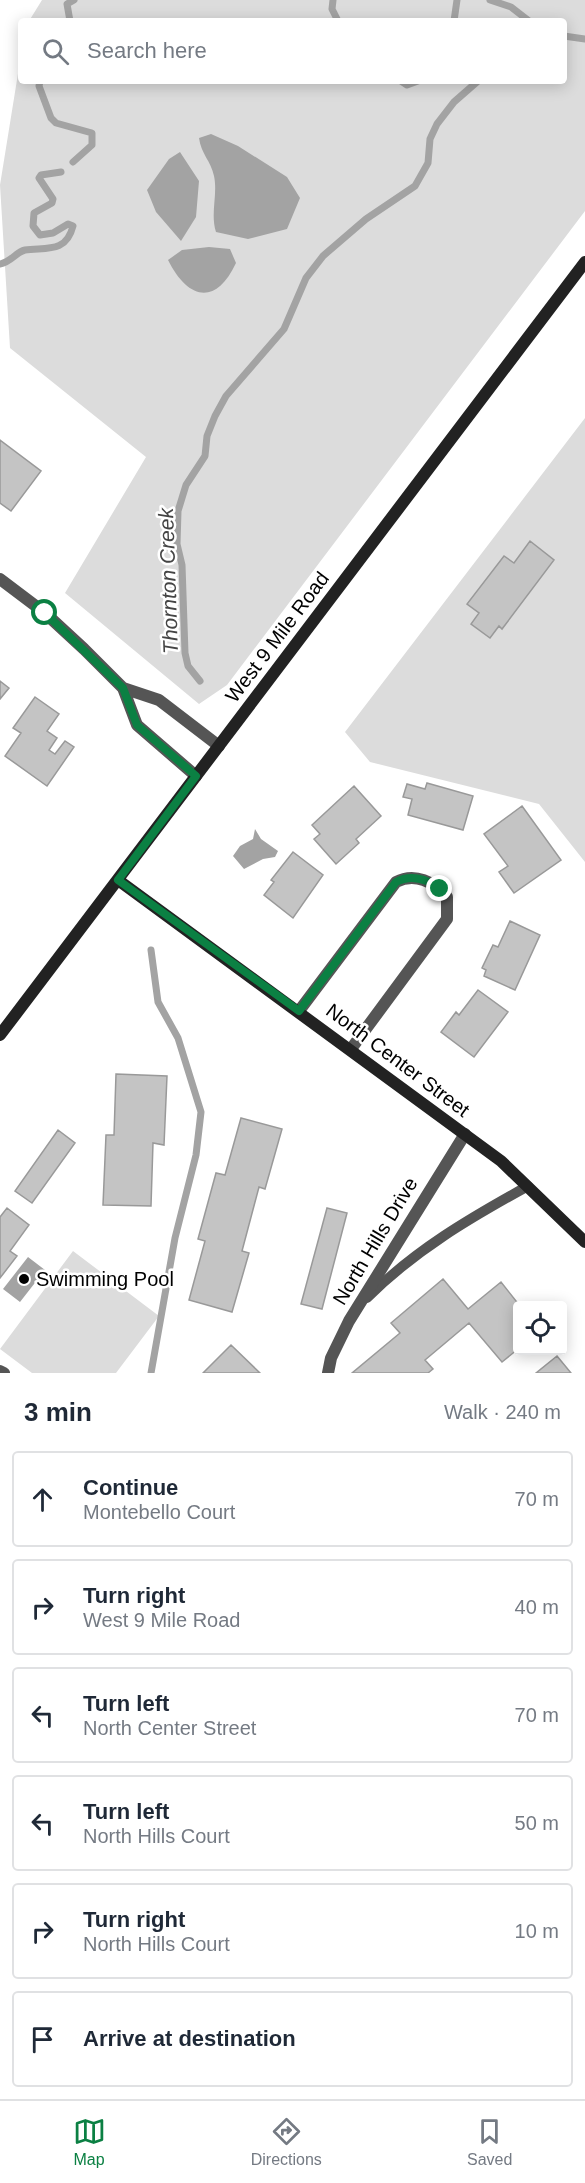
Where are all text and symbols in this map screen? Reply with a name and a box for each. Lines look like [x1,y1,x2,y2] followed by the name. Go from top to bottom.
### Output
[18,18,567,84] search box
[39,35,72,68] icon: search
[87,38,207,63] text: Search here
[154,506,182,654] water label: Thornton Creek
[221,567,333,707] street label: West 9 Mile Road
[31,599,57,625] route start
[426,875,452,901] route end
[322,999,474,1121] street label: North Center Street
[328,1173,422,1309] street label: North Hills Drive
[36,1268,174,1290] place label: Swimming Pool
[17,1272,31,1286] marker: Swimming Pool
[513,1301,567,1355] map controls
[513,1301,567,1355] button: locate
[24,1397,92,1427] text: 3 min
[444,1401,561,1423] text: Walk · 240 m
[83,1475,178,1500] text: Continue
[26,1483,59,1516] icon: ahead
[515,1488,559,1510] text: 70 m
[83,1501,235,1523] text: Montebello Court
[83,1583,185,1608] text: Turn right
[26,1591,59,1624] icon: right
[515,1596,559,1618] text: 40 m
[83,1609,240,1631] text: West 9 Mile Road
[83,1691,169,1716] text: Turn left
[26,1699,59,1732] icon: left
[515,1704,559,1726] text: 70 m
[83,1717,256,1739] text: North Center Street
[83,1799,169,1824] text: Turn left
[26,1807,59,1840] icon: left
[515,1812,559,1834] text: 50 m
[83,1825,230,1847] text: North Hills Court
[83,1907,185,1932] text: Turn right
[26,1915,59,1948] icon: right
[515,1920,559,1942] text: 10 m
[83,1933,230,1955] text: North Hills Court
[26,2023,59,2056] icon: arrive
[83,2026,296,2051] text: Arrive at destination
[73,2115,106,2169] tab: Map
[251,2115,322,2169] tab: Directions
[467,2115,512,2169] tab: Saved

